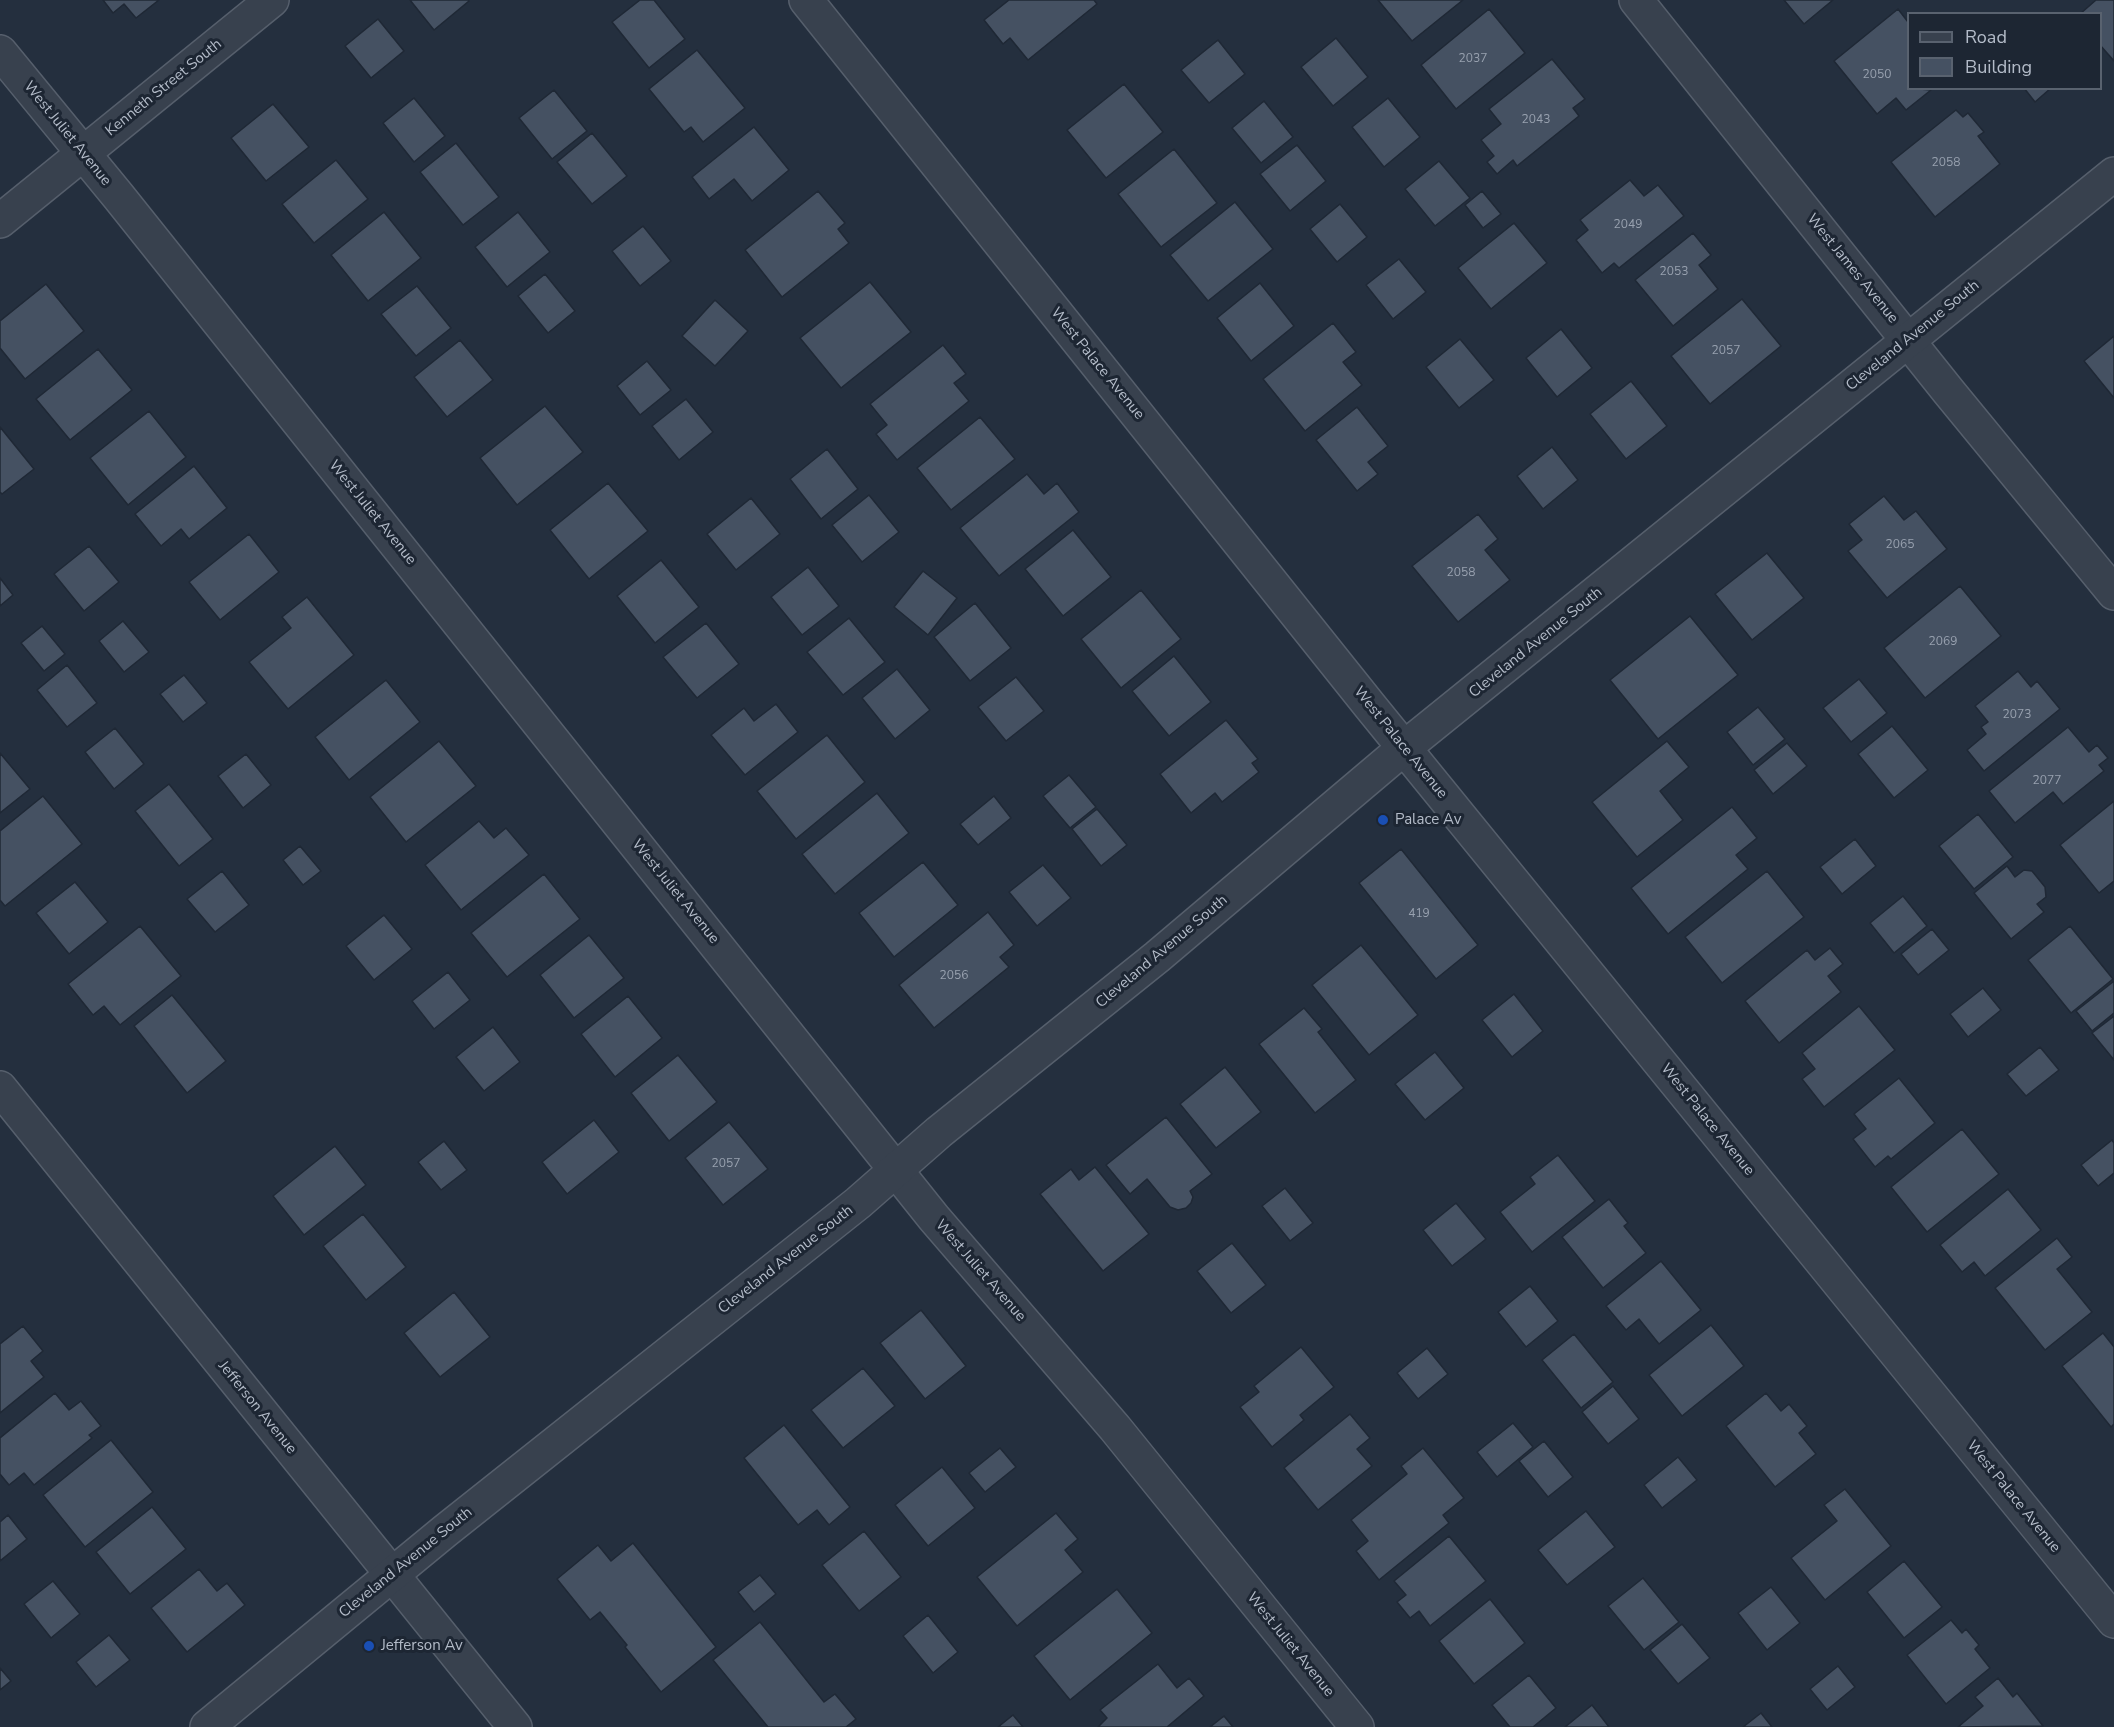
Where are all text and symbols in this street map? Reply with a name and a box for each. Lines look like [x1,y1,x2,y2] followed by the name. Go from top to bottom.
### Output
[1907,12,2102,90] legend
[1965,25,2007,49] text: Road
[102,36,226,140] street label: Kenneth Street South
[1459,52,1487,66] house number: 2037
[1965,55,2032,79] text: Building
[1863,68,1891,82] house number: 2050
[19,78,115,190] street label: West Juliet Avenue
[1522,113,1550,127] house number: 2043
[1932,156,1960,170] house number: 2058
[1802,211,1902,327] street label: West James Avenue
[1614,218,1642,232] house number: 2049
[1660,265,1688,279] house number: 2053
[1843,277,1983,395] street label: Cleveland Avenue South
[1046,304,1148,424] street label: West Palace Avenue
[1712,344,1740,358] house number: 2057
[324,457,420,569] street label: West Juliet Avenue
[1886,538,1914,552] house number: 2065
[1447,566,1475,580] house number: 2058
[1466,584,1606,702] street label: Cleveland Avenue South
[1929,635,1957,649] house number: 2069
[1349,683,1451,803] street label: West Palace Avenue
[2003,708,2031,722] house number: 2073
[2033,774,2061,788] house number: 2077
[1395,811,1461,829] place label: Palace Av
[1376,813,1390,827] marker: Palace Av
[627,836,723,948] street label: West Juliet Avenue
[1093,892,1231,1012] street label: Cleveland Avenue South
[1408,907,1430,921] house number: 419
[940,969,968,983] house number: 2056
[1656,1060,1758,1180] street label: West Palace Avenue
[712,1157,740,1171] house number: 2057
[715,1202,857,1318] street label: Cleveland Avenue South
[931,1216,1029,1326] street label: West Juliet Avenue
[214,1358,300,1458] street label: Jefferson Avenue
[1962,1437,2064,1557] street label: West Palace Avenue
[336,1504,476,1622] street label: Cleveland Avenue South
[1242,1589,1338,1701] street label: West Juliet Avenue
[381,1637,463,1655] place label: Jefferson Av
[362,1639,376,1653] marker: Jefferson Av

